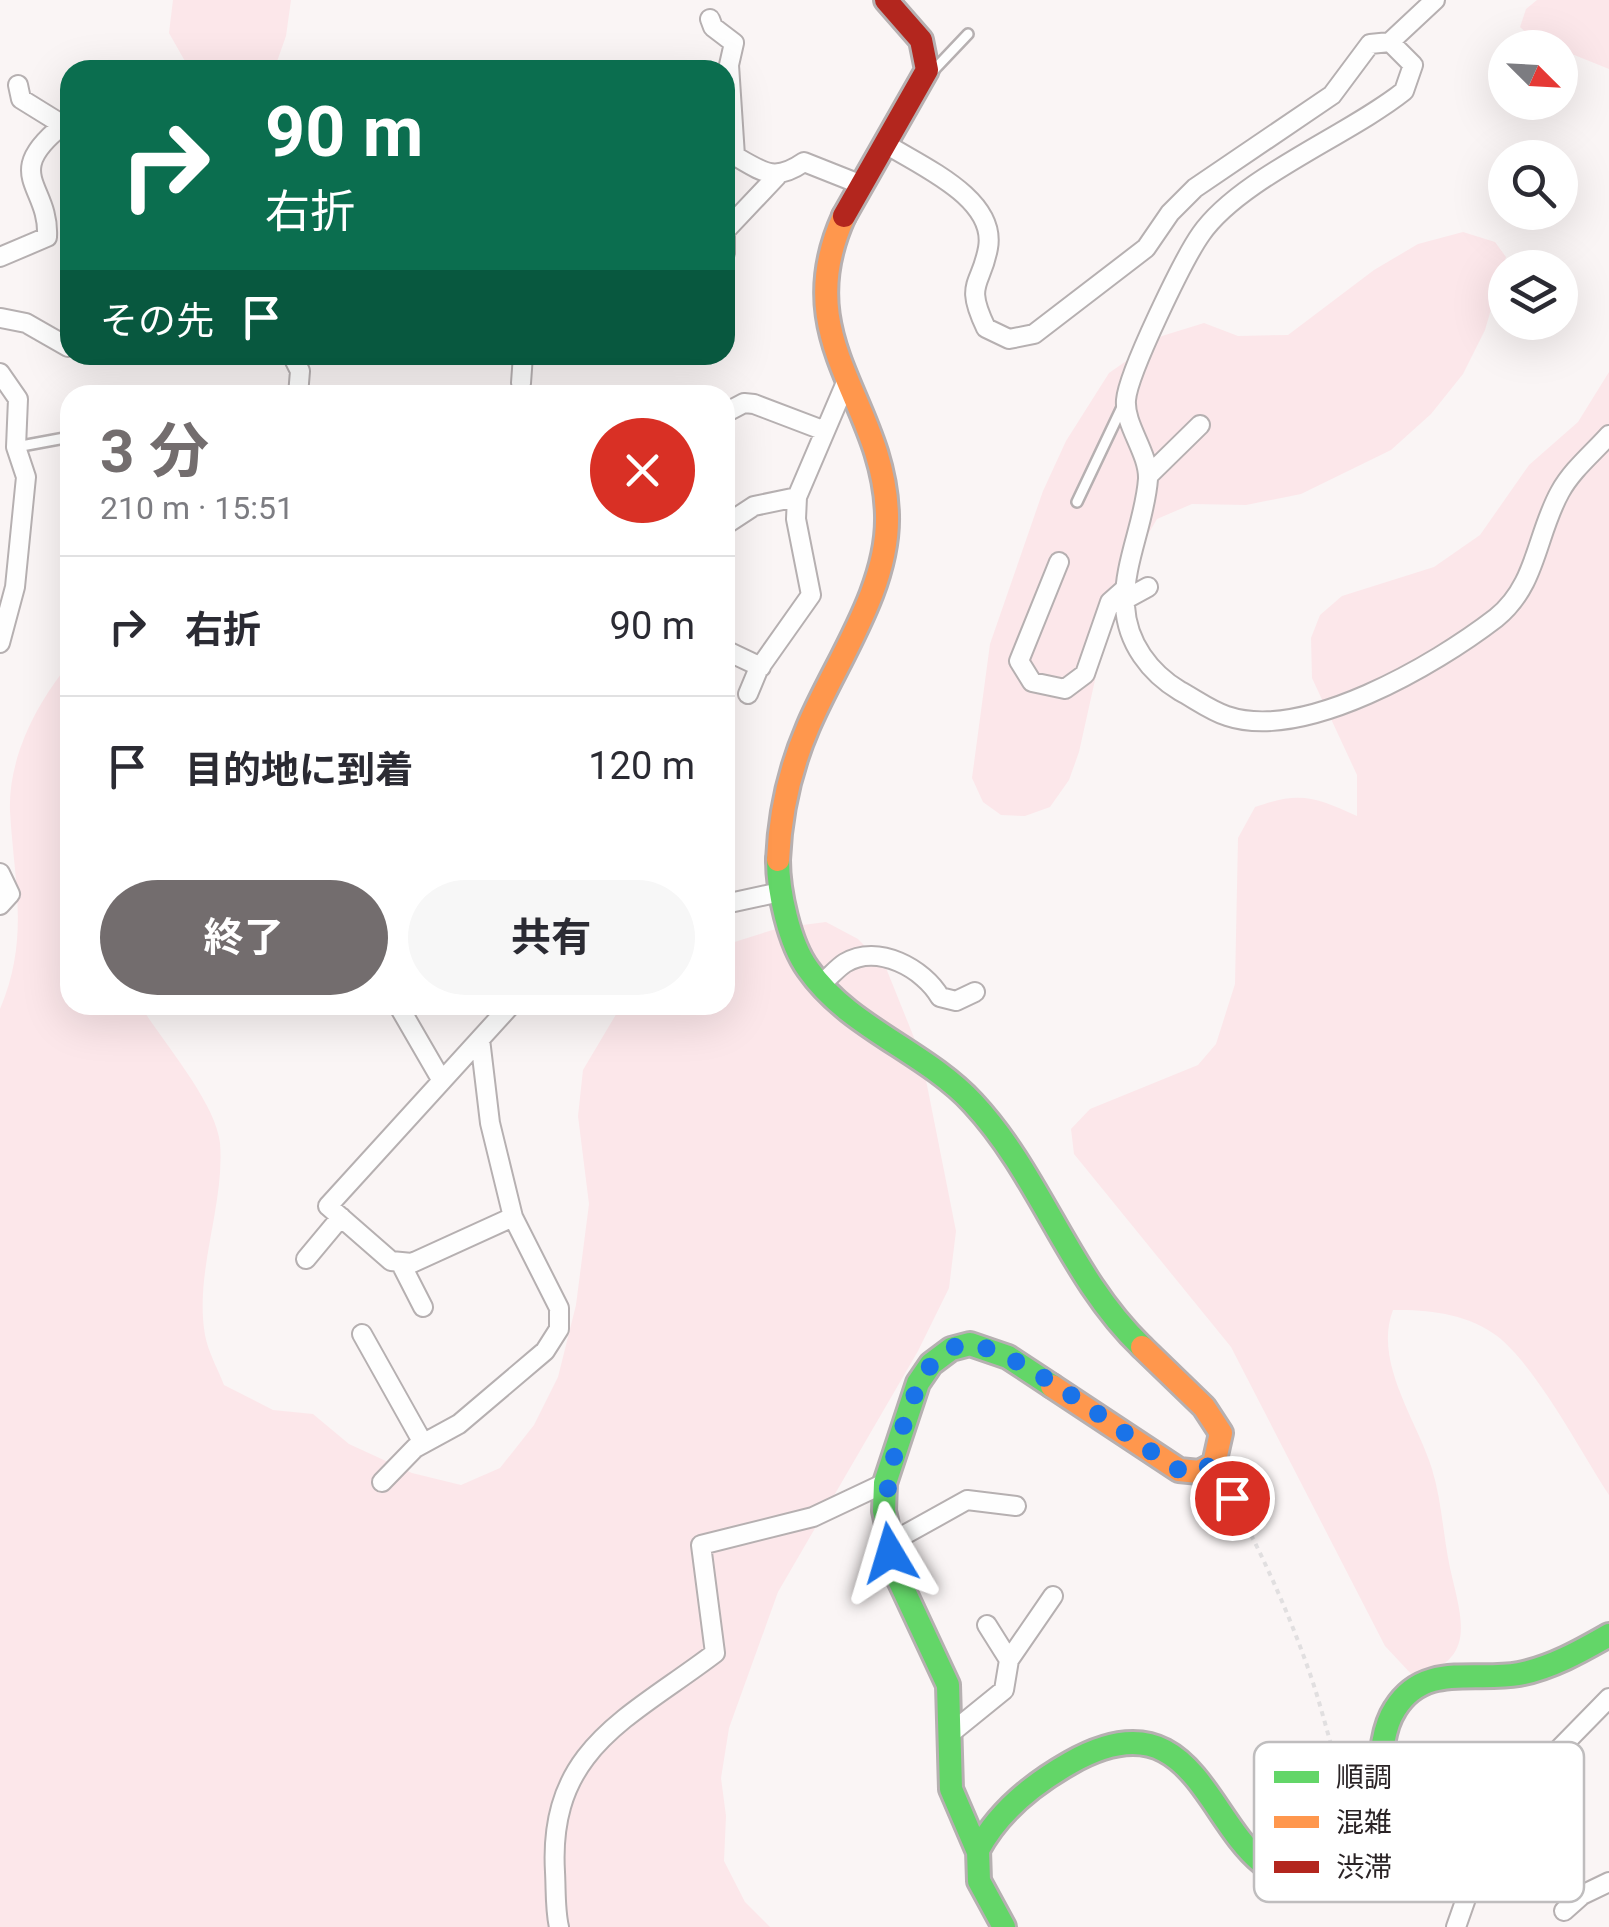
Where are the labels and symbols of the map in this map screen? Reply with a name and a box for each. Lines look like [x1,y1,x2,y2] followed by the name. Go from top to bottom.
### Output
[1488,30,1578,120] north arrow
[1190,1456,1275,1541] pin
[838,1501,942,1605] position arrow
[1254,1742,1584,1902] legend
[1336,1761,1392,1794] text: 順調
[1336,1806,1392,1839] text: 混雑
[1336,1851,1392,1884] text: 渋滞

